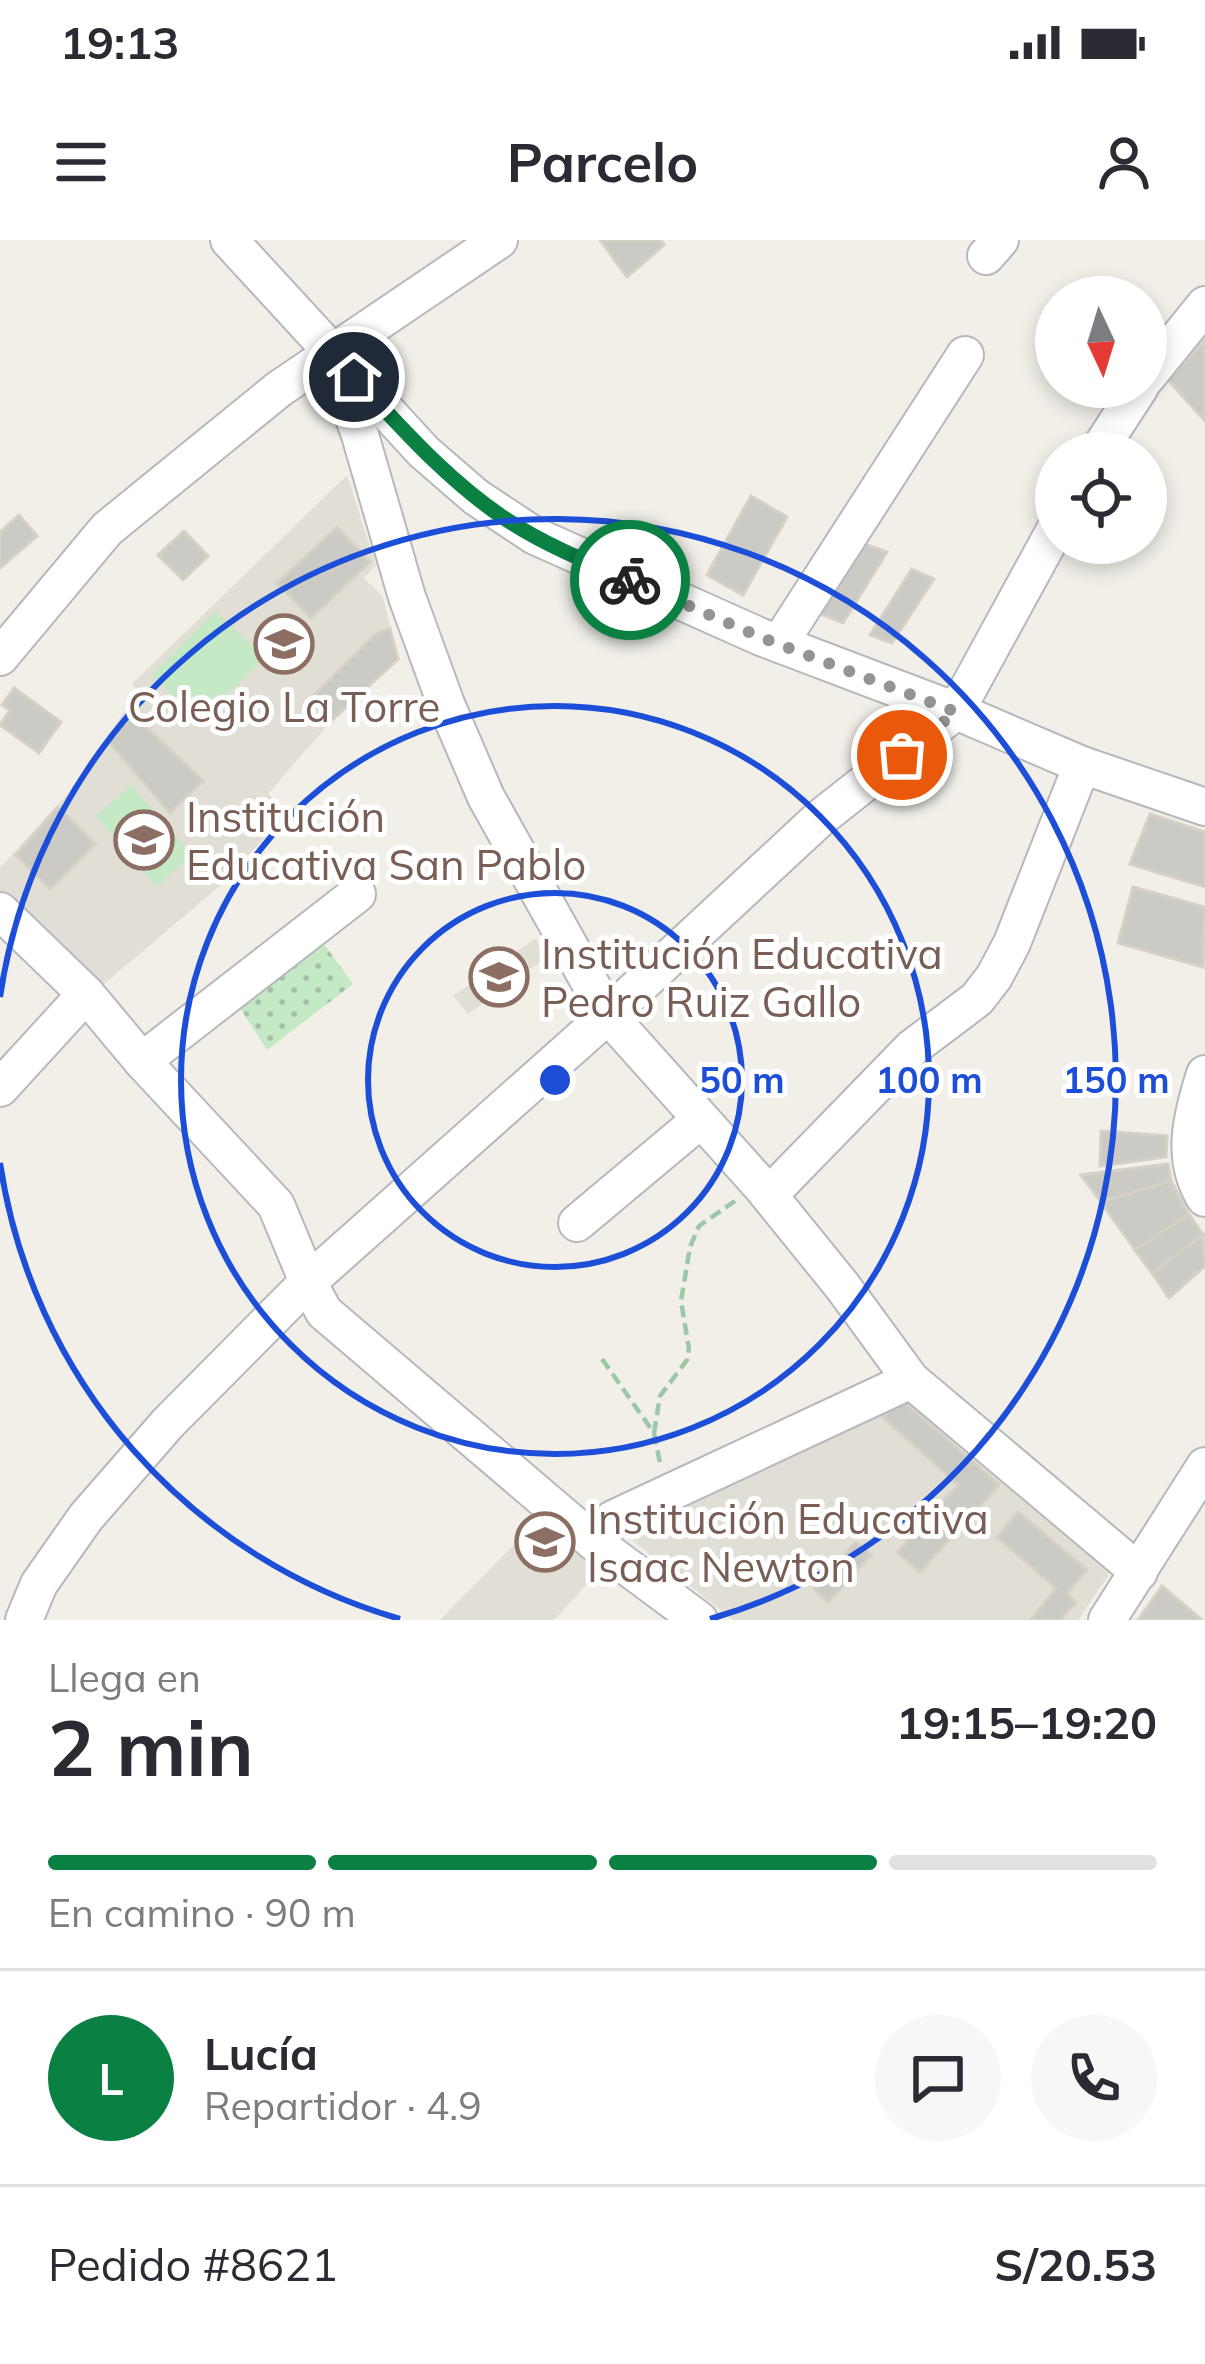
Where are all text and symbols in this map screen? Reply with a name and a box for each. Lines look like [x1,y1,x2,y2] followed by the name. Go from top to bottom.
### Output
[60,14,179,70] text: 19:13
[507,128,698,196] text: Parcelo
[48,129,114,195] icon: menu
[1091,129,1157,195] icon: person
[1035,276,1167,408] north arrow
[1035,276,1167,564] map controls
[303,326,405,428] pin
[321,344,387,410] icon: home
[1035,432,1167,564] button: locate
[570,520,690,640] courier
[597,547,663,613] icon: bike
[253,613,315,675] school or university icon: Colegio La Torre
[128,680,440,733] place label: Colegio La Torre
[851,704,953,806] pin
[869,722,935,788] icon: bag
[186,790,586,891] place label: Institución Educativa San Pablo
[113,809,175,871] school or university icon: Institución Educativa San Pablo
[541,927,943,1028] place label: Institución Educativa Pedro Ruiz Gallo
[468,946,530,1008] school or university icon: Institución Educativa Pedro Ruiz Gallo
[699,1057,785,1102] text: 50 m
[875,1057,983,1102] text: 100 m
[1062,1057,1170,1102] text: 150 m
[534,1059,576,1101] centre of rings
[587,1492,989,1593] place label: Institución Educativa Isaac Newton
[514,1511,576,1573] school or university icon: Institución Educativa Isaac Newton
[48,1653,201,1702] text: Llega en
[896,1694,1157,1750] text: 19:15–19:20
[48,1698,254,1796] text: 2 min
[48,1888,356,1937] text: En camino · 90 m
[875,2015,1001,2141] button: chat
[1031,2015,1157,2141] button: phone
[204,2025,318,2081] text: Lucía
[98,2050,124,2106] text: L
[204,2081,482,2130] text: Repartidor · 4.9
[48,2236,338,2292] text: Pedido #8621
[994,2236,1157,2292] text: S/20.53

